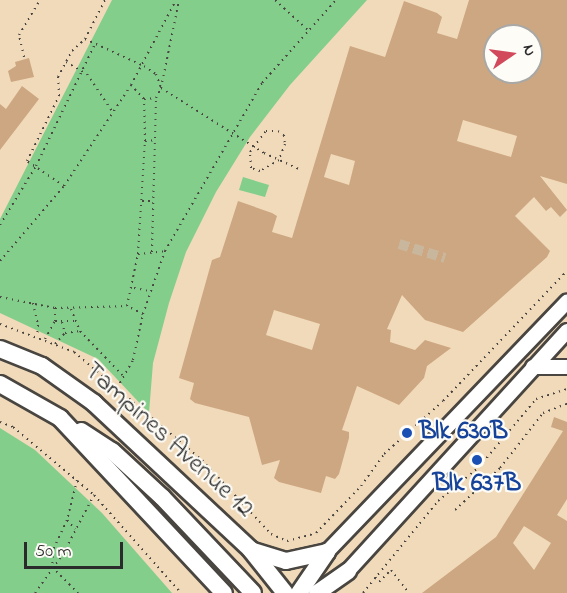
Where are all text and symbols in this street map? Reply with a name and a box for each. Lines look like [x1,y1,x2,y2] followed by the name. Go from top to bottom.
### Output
[483,24,543,84] north arrow
[516,42,541,58] text: N
[77,357,259,525] street label: Tampines Avenue 12
[419,417,508,449] place label: Blk 630B
[400,426,414,440] marker: Blk 630B
[470,453,484,467] marker: Blk 637B
[433,469,521,501] place label: Blk 637B
[27,530,126,568] scale bar
[35,539,72,565] text: 50 m

